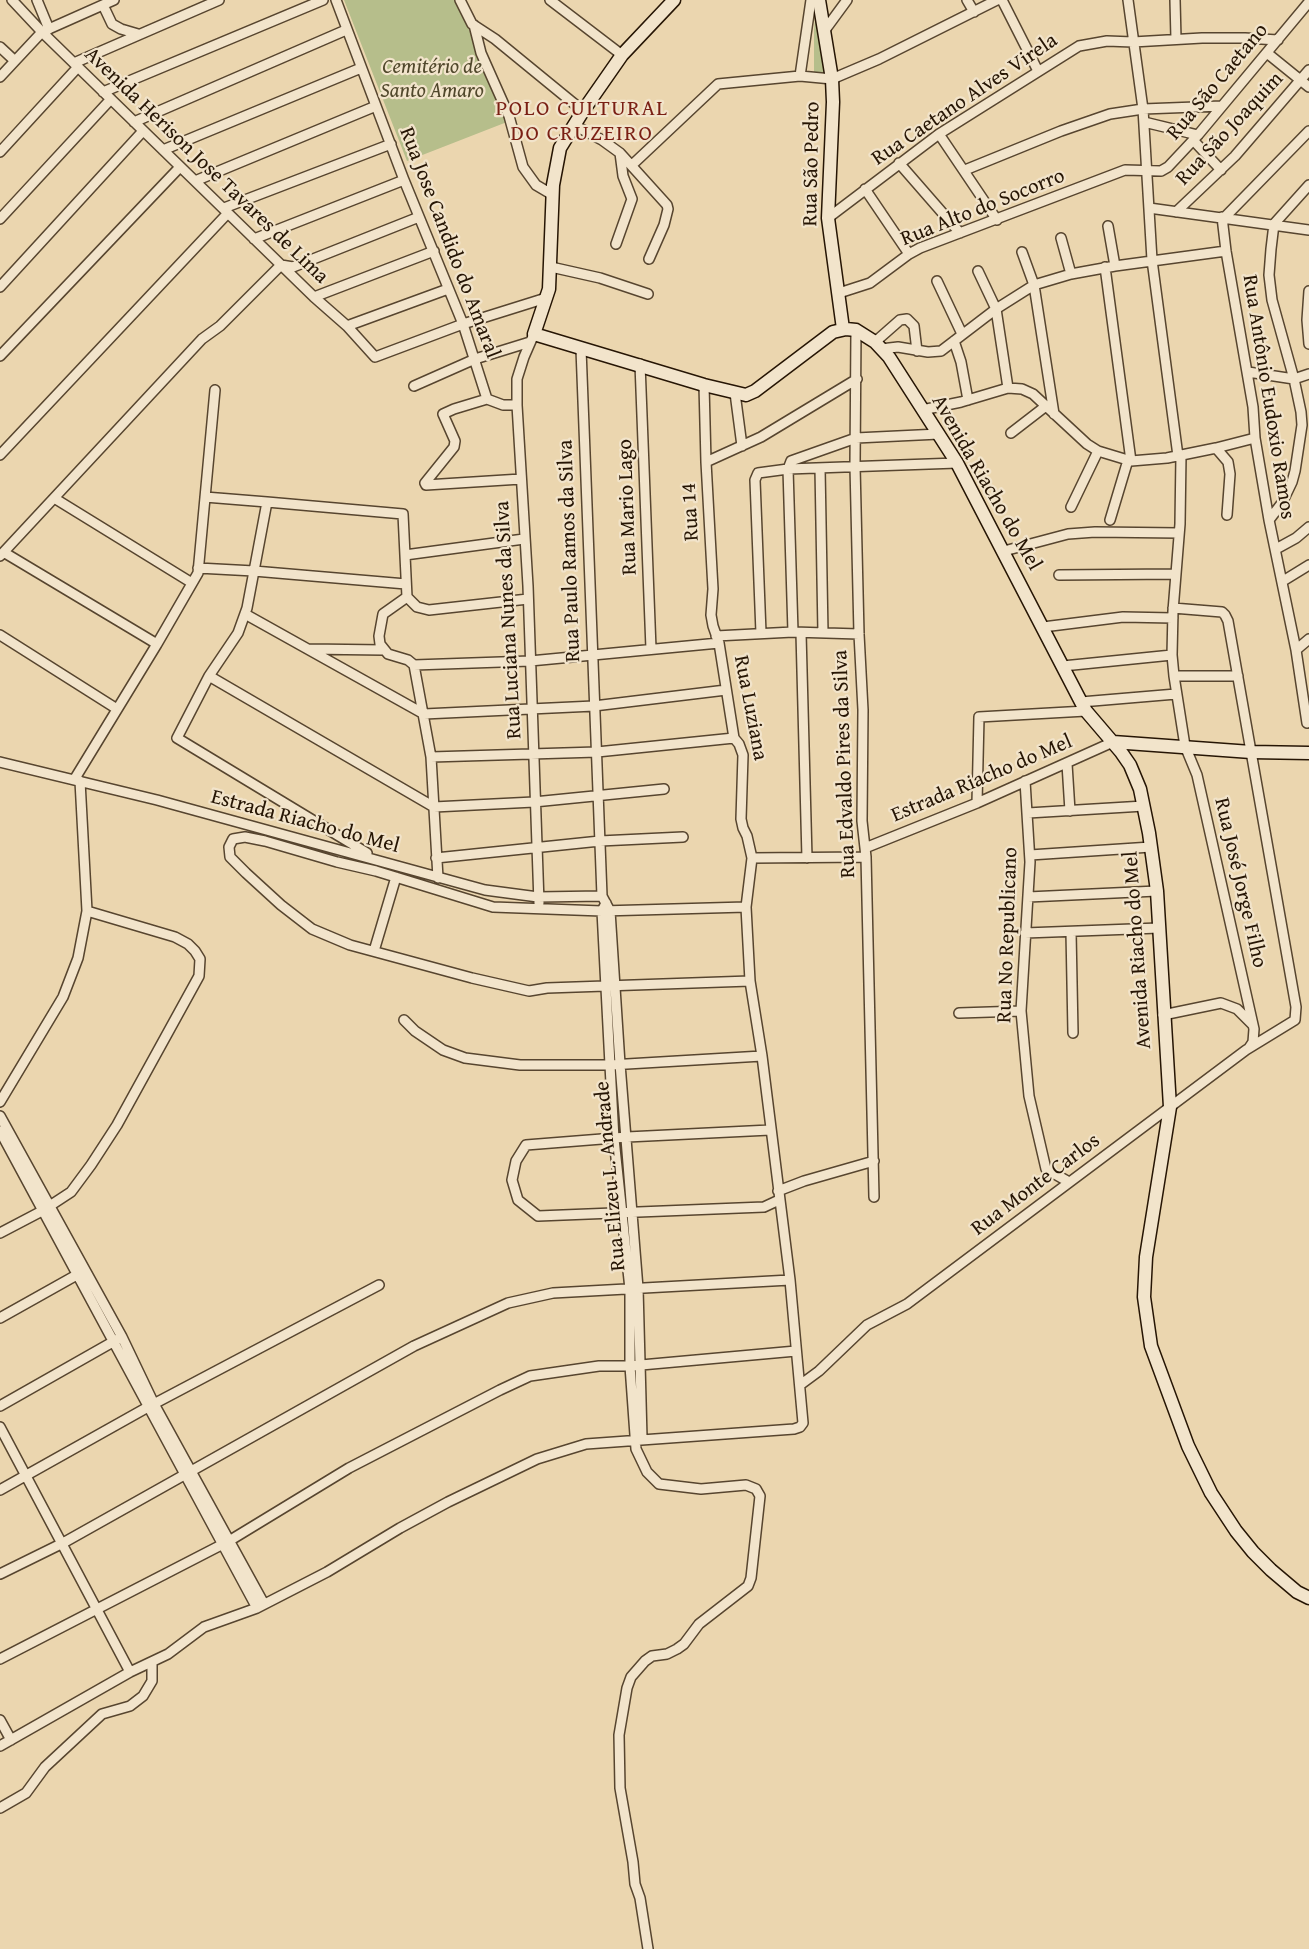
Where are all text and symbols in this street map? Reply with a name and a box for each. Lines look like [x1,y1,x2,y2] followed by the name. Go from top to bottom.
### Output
[1162,19,1274,145] street label: Rua São Caetano
[867,28,1063,172] street label: Rua Caetano Alves Virela
[79,42,333,290] street label: Avenida Herison Jose Tavares de Lima
[380,55,484,105] park label: Cemitério de Santo Amaro
[1171,67,1289,191] street label: Rua São Joaquim
[496,96,668,148] district label: POLO CULTURAL DO CRUZEIRO
[798,101,826,227] street label: Rua São Pedro
[393,124,505,362] street label: Rua Jose Candido do Amaral
[897,164,1069,252] street label: Rua Alto do Socorro
[1236,273,1300,521] street label: Rua Antônio Eudoxio Ramos
[925,391,1047,575] street label: Avenida Riacho do Mel
[613,438,643,576] street label: Rua Mario Lago
[554,439,586,663] street label: Rua Paulo Ramos da Silva
[677,482,705,542] street label: Rua 14
[490,500,528,740] street label: Rua Luciana Nunes da Silva
[828,649,862,879] street label: Rua Edvaldo Pires da Silva
[727,653,773,763] street label: Rua Luziana
[888,729,1076,829] street label: Estrada Riacho do Mel
[208,785,402,859] street label: Estrada Riacho do Mel
[1208,796,1272,970] street label: Rua José Jorge Filho
[992,847,1024,1023] street label: Rua No Republicano
[1119,850,1157,1050] street label: Avenida Riacho do Mel
[590,1080,632,1272] street label: Rua Elizeu L. Andrade
[967,1128,1105,1242] street label: Rua Monte Carlos

